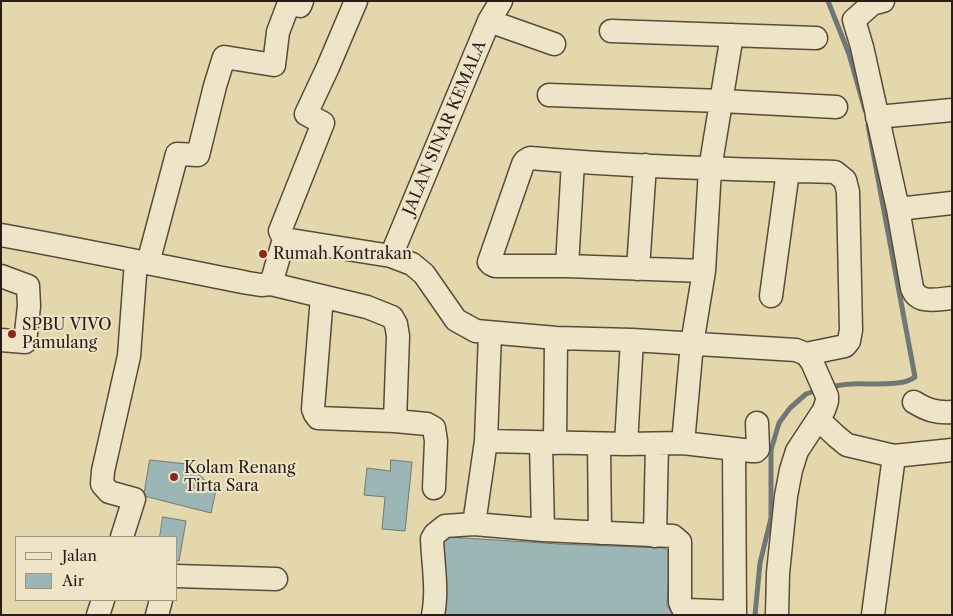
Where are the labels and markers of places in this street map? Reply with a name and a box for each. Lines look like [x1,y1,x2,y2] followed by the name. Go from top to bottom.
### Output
[273,244,412,264] place label: Rumah Kontrakan
[257,248,269,260] marker: Rumah Kontrakan
[22,315,112,353] place label: SPBU VIVO Pamulang
[6,328,18,340] marker: SPBU VIVO Pamulang
[184,458,296,496] place label: Kolam Renang Tirta Sara
[168,471,180,483] marker: Kolam Renang Tirta Sara

